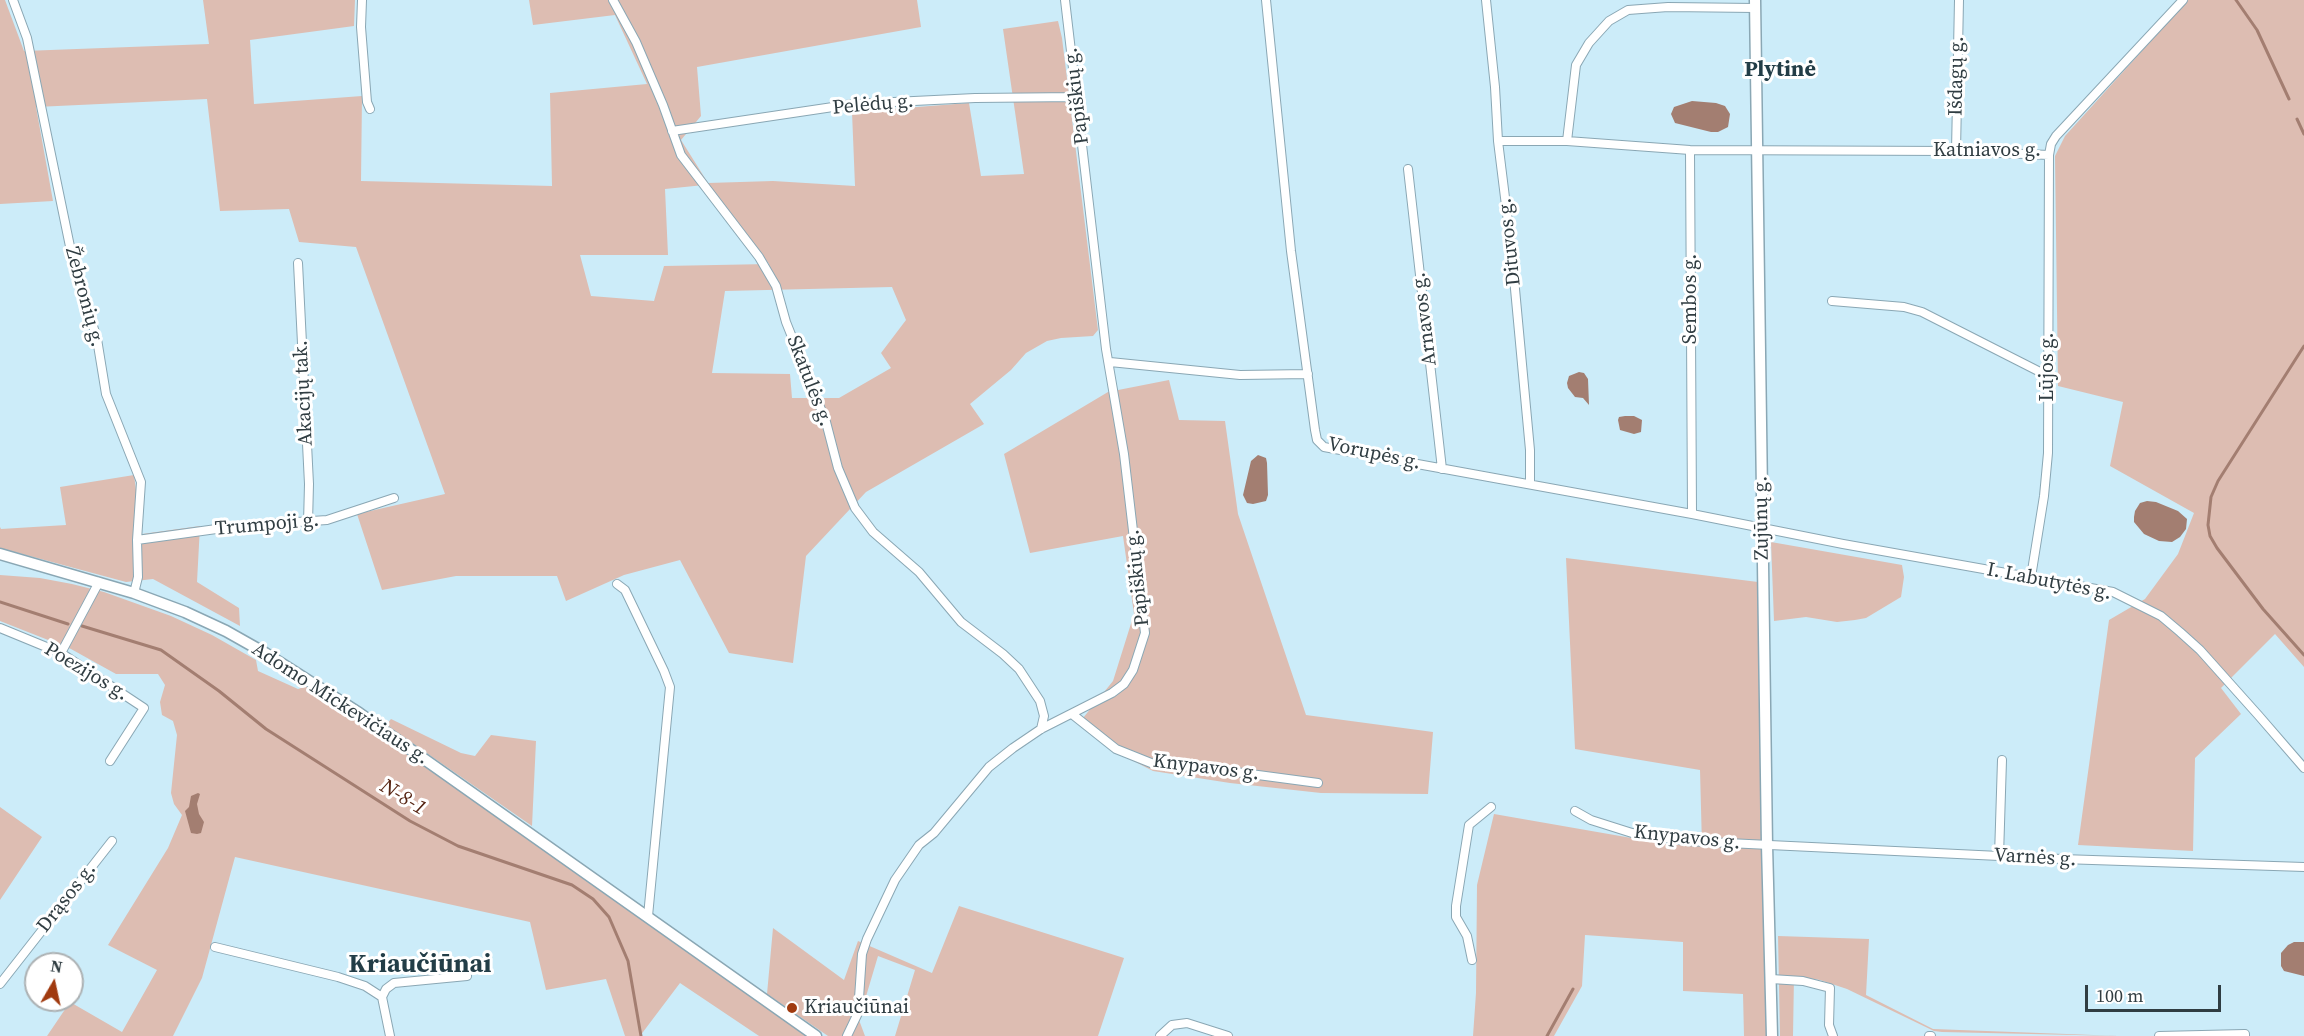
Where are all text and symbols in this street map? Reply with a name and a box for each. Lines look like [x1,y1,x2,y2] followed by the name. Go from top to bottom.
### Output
[1944,36,1970,116] street label: Išdagų g.
[1059,46,1095,146] street label: Papiškių g.
[1744,57,1816,83] district label: Plytinė
[831,90,915,120] street label: Pelėdų g.
[1933,139,2041,163] street label: Katniavos g.
[1493,197,1527,287] street label: Dituvos g.
[59,244,109,350] street label: Žebronių g.
[1679,254,1703,344] street label: Sembos g.
[1407,271,1443,367] street label: Arnavos g.
[781,332,837,430] street label: Skatulės g.
[2036,332,2060,402] street label: Lūjos g.
[289,340,319,446] street label: Akacijų tak.
[1325,432,1423,476] street label: Vorupės g.
[1749,476,1775,560] street label: Zujūnų g.
[214,508,320,542] street label: Trumpoji g.
[1121,528,1155,628] street label: Papiškių g.
[1985,558,2113,606] street label: I. Labutytės g.
[40,638,132,706] street label: Poezijos g.
[247,638,433,770] street label: Adomo Mickevičiaus g.
[1151,750,1261,786] street label: Knypavos g.
[375,774,431,822] water label: N-8-1
[1633,820,1741,856] street label: Knypavos g.
[1993,844,2077,872] street label: Varnės g.
[32,858,102,938] street label: Drąsos g.
[349,949,491,981] district label: Kriaučiūnai
[24,952,84,1012] north arrow
[49,954,64,978] text: N
[2088,973,2224,1011] scale bar
[2096,983,2143,1008] text: 100 m
[804,996,909,1020] place label: Kriaučiūnai
[785,1001,799,1015] marker: Kriaučiūnai

